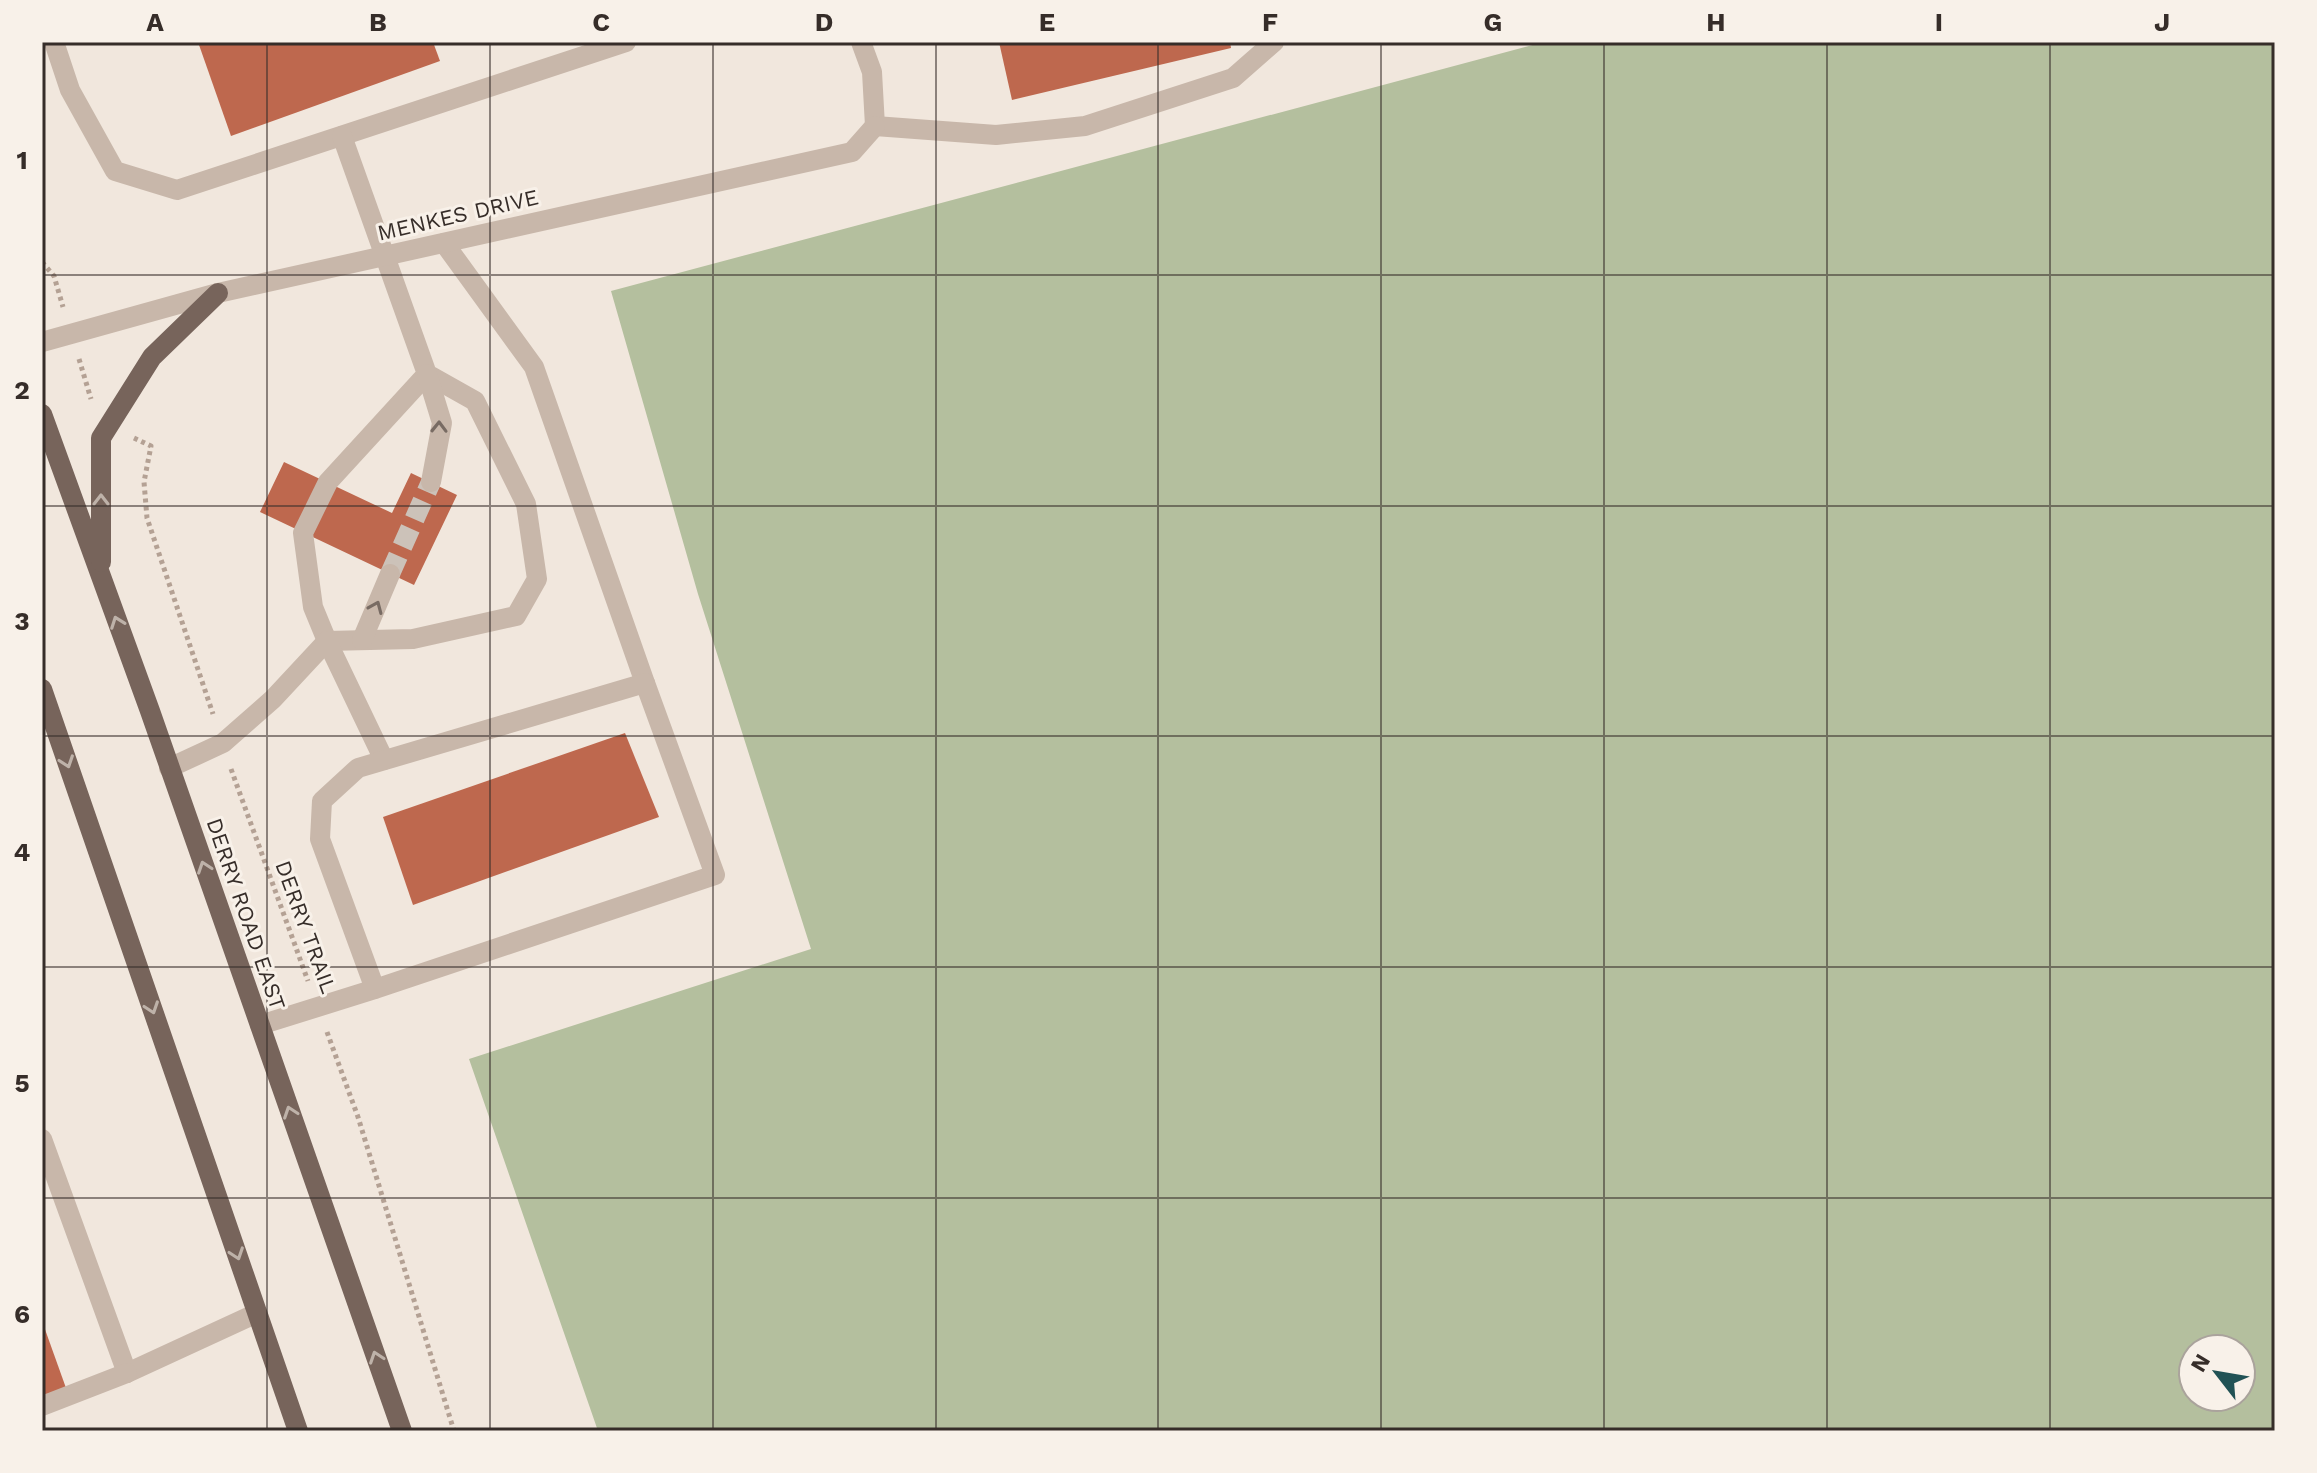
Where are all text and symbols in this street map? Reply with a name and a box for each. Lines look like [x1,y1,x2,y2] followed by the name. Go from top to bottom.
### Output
[146,7,164,37] text: A
[369,7,387,37] text: B
[592,7,610,37] text: C
[815,7,833,37] text: D
[1039,7,1055,37] text: E
[1262,7,1278,37] text: F
[1484,7,1502,37] text: G
[1706,7,1726,37] text: H
[1935,7,1943,37] text: I
[2154,7,2170,37] text: J
[16,145,28,175] text: 1
[375,184,541,246] street label: MENKES DRIVE
[14,375,30,405] text: 2
[430,420,448,433] one-way arrow
[92,493,110,506] one-way arrow
[366,601,383,615] one-way arrow
[14,606,30,636] text: 3
[110,616,126,630] one-way arrow
[58,755,74,769] one-way arrow
[201,815,291,1013] street label: DERRY ROAD EAST
[14,837,31,867] text: 4
[270,857,342,997] street label: DERRY TRAIL
[197,861,214,875] one-way arrow
[143,1001,159,1015] one-way arrow
[14,1068,30,1098] text: 5
[284,1106,300,1120] one-way arrow
[227,1246,243,1260] one-way arrow
[14,1299,30,1329] text: 6
[2177,1333,2257,1413] north arrow
[2185,1350,2215,1376] text: N
[370,1351,386,1365] one-way arrow

